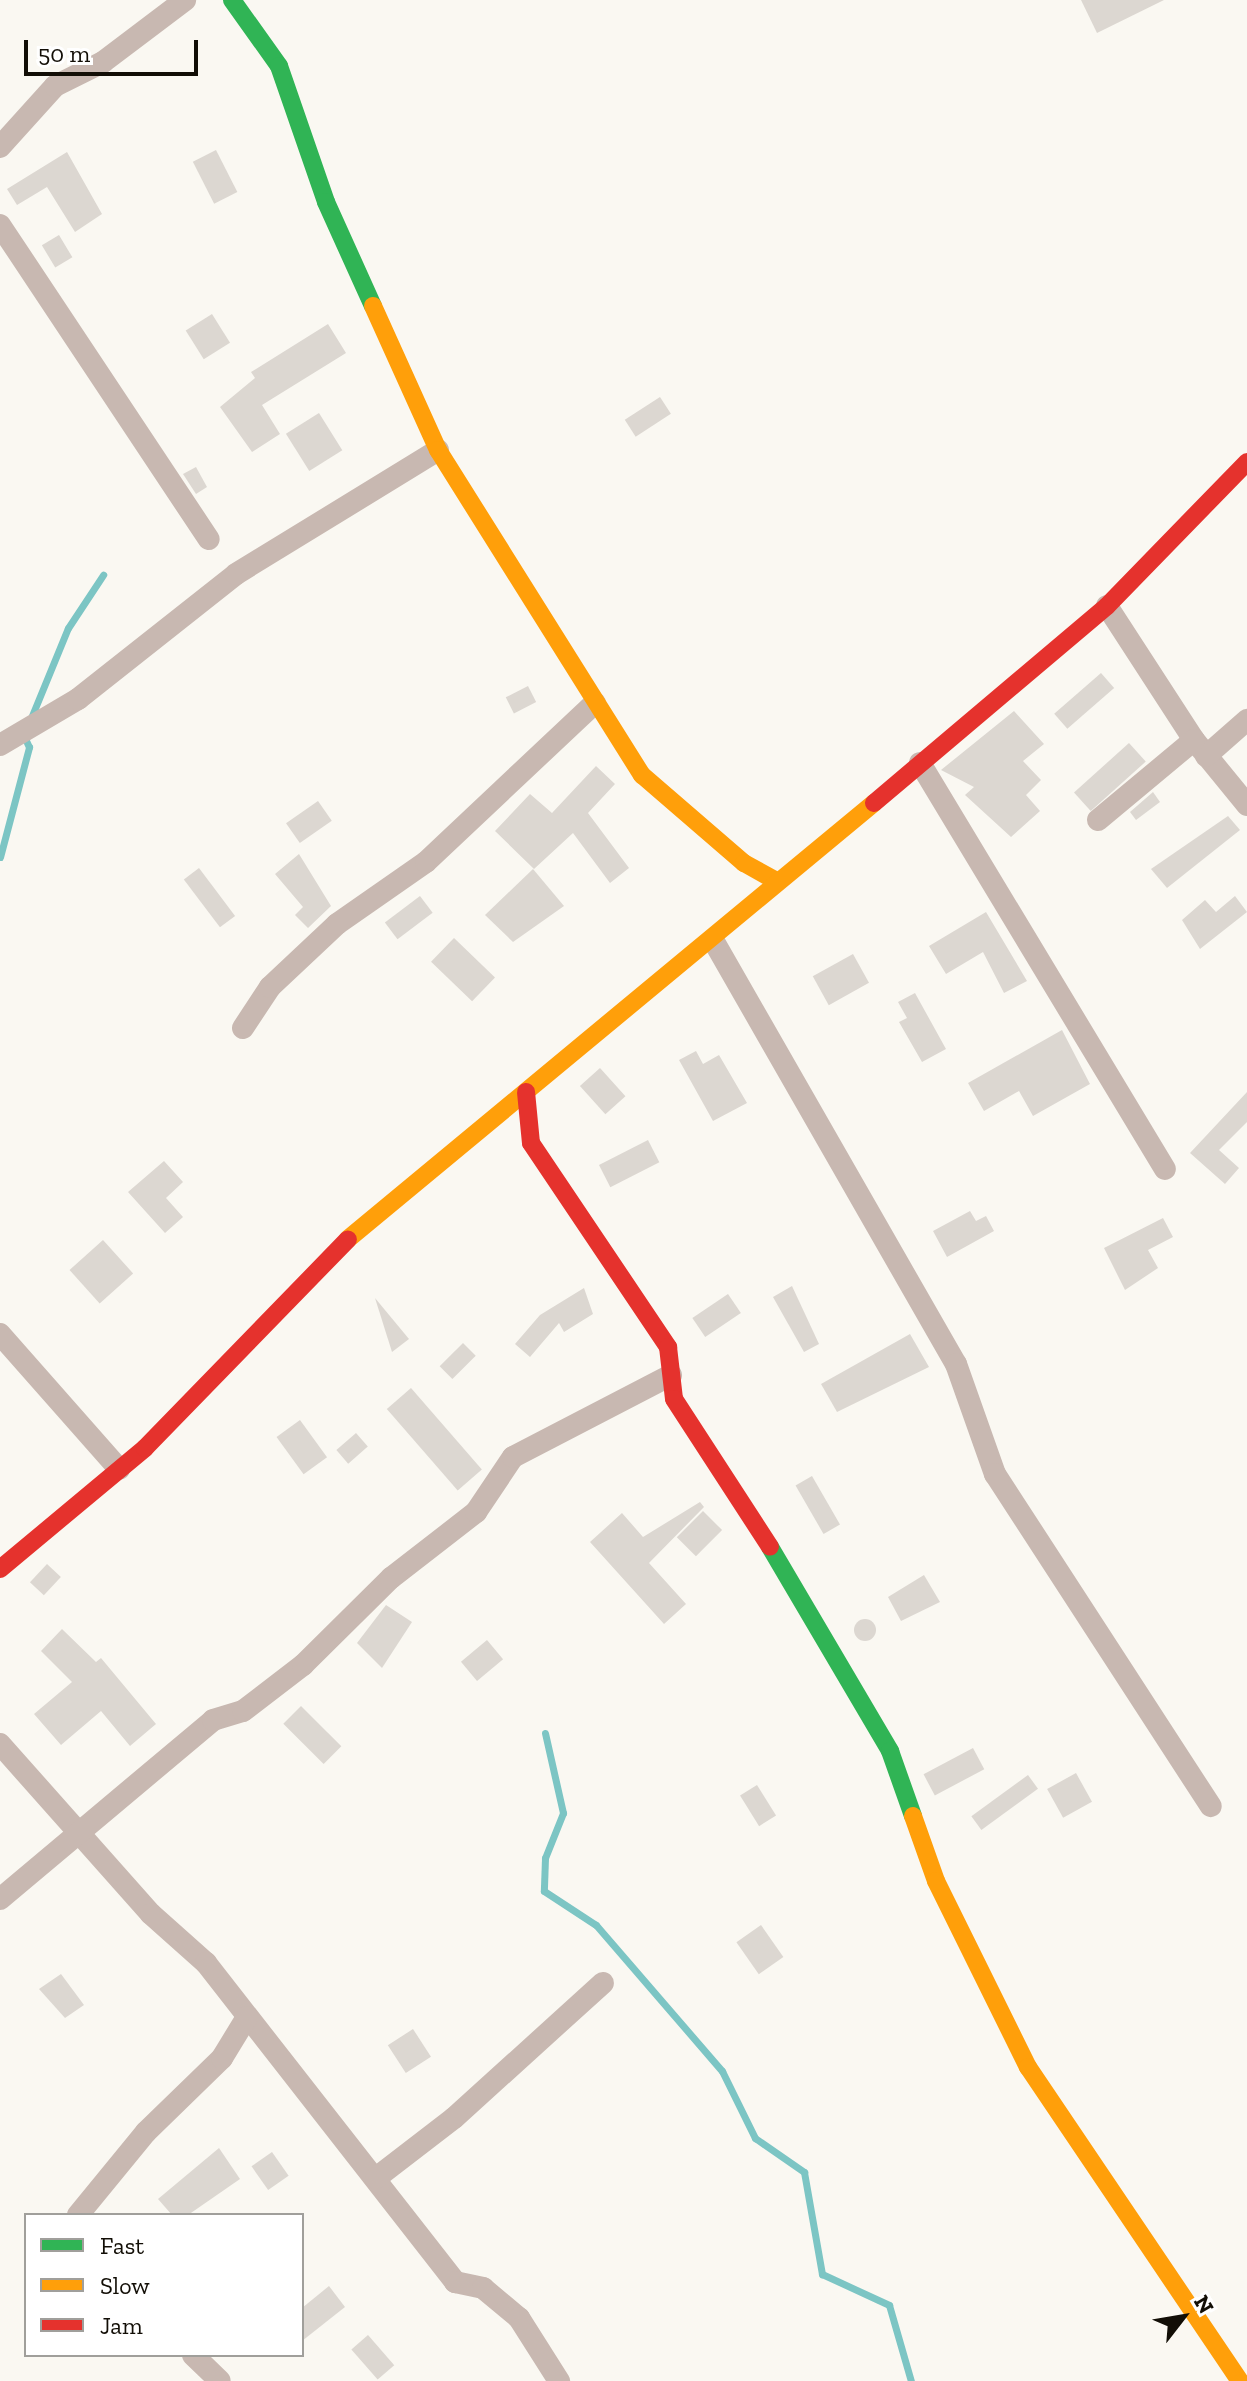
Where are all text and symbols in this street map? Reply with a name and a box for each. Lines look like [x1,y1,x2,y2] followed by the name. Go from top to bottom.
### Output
[28,24,202,74] scale bar
[38,39,90,68] text: 50 m
[24,2213,304,2357] legend
[100,2231,144,2260] text: Fast
[100,2271,150,2300] text: Slow
[1143,2277,1223,2357] north arrow
[1188,2290,1220,2319] text: N
[100,2311,143,2340] text: Jam

